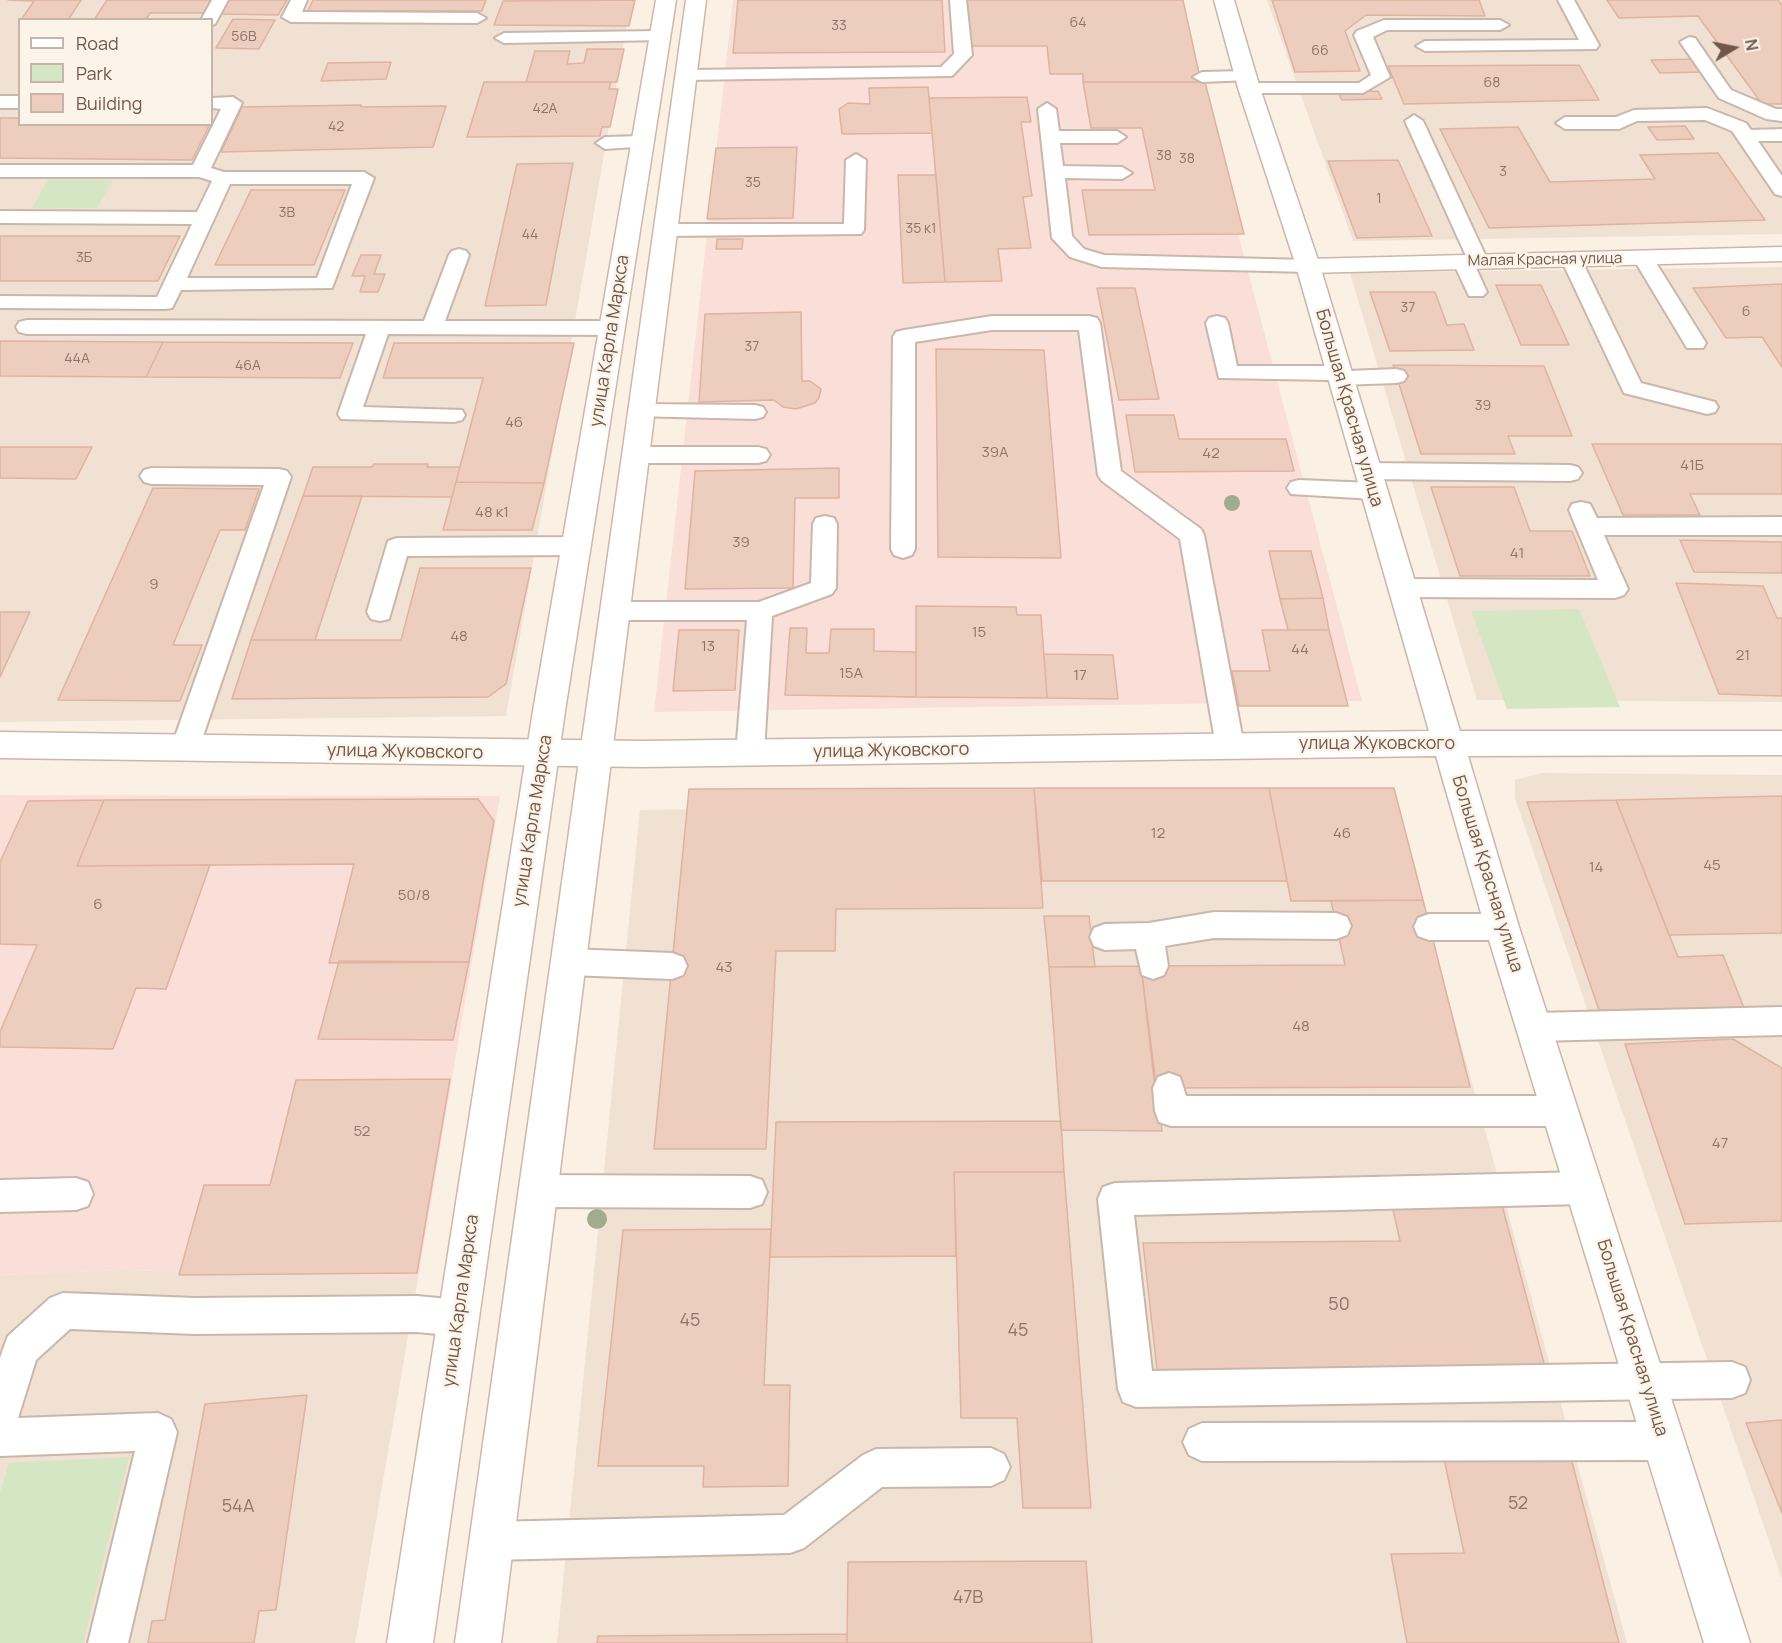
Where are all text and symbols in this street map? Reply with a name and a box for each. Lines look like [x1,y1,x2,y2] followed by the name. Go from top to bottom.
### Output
[1070,15,1086,31] house number: 64
[18,18,213,126] legend
[831,18,847,34] house number: 33
[1704,18,1764,78] north arrow
[231,29,257,45] house number: 56В
[76,31,119,55] text: Road
[1740,37,1764,52] text: N
[1311,43,1329,59] house number: 66
[76,61,112,85] text: Park
[1484,75,1500,91] house number: 68
[76,91,142,115] text: Building
[533,101,557,117] house number: 42А
[328,119,344,135] house number: 42
[1156,148,1172,164] house number: 38
[1179,151,1195,167] house number: 38
[1499,164,1507,180] house number: 3
[745,175,761,191] house number: 35
[1376,191,1382,207] house number: 1
[279,205,295,221] house number: 3В
[905,221,937,237] house number: 35 к1
[522,227,538,243] house number: 44
[76,250,92,266] house number: 3Б
[1468,250,1622,270] street label: Малая Красная улица
[586,253,634,429] street label: улица Карла Маркса
[1401,300,1415,316] house number: 37
[1742,304,1750,320] house number: 6
[1310,307,1388,509] street label: Большая Красная улица
[745,339,759,355] house number: 37
[64,351,90,367] house number: 44А
[235,358,261,374] house number: 46А
[1475,398,1491,414] house number: 39
[505,414,523,432] house number: 46
[981,444,1009,462] house number: 39А
[1202,445,1220,463] house number: 42
[1680,457,1704,475] house number: 41Б
[475,504,509,522] house number: 48 к1
[732,534,750,552] house number: 39
[1510,545,1524,563] house number: 41
[149,576,159,594] house number: 9
[972,624,986,642] house number: 15
[450,628,468,646] house number: 48
[701,638,715,656] house number: 13
[1291,641,1309,659] house number: 44
[1736,647,1750,665] house number: 21
[839,665,863,683] house number: 15А
[1073,667,1087,685] house number: 17
[509,733,557,909] street label: улица Карла Маркса
[1299,733,1455,755] street label: улица Жуковского
[813,739,969,763] street label: улица Жуковского
[327,740,483,764] street label: улица Жуковского
[1447,773,1527,975] street label: Большая Красная улица
[1151,825,1165,843] house number: 12
[1333,825,1351,843] house number: 46
[1703,857,1721,875] house number: 45
[1589,859,1603,877] house number: 14
[398,887,430,905] house number: 50/8
[93,896,103,914] house number: 6
[715,959,733,977] house number: 43
[1292,1018,1310,1036] house number: 48
[354,1123,370,1141] house number: 52
[1712,1135,1728,1153] house number: 47
[438,1213,484,1389] street label: улица Карла Маркса
[1592,1237,1672,1439] street label: Большая Красная улица
[1328,1294,1350,1316] house number: 50
[679,1310,701,1332] house number: 45
[1007,1320,1029,1342] house number: 45
[1508,1493,1528,1515] house number: 52
[222,1496,254,1518] house number: 54А
[953,1587,983,1609] house number: 47В

